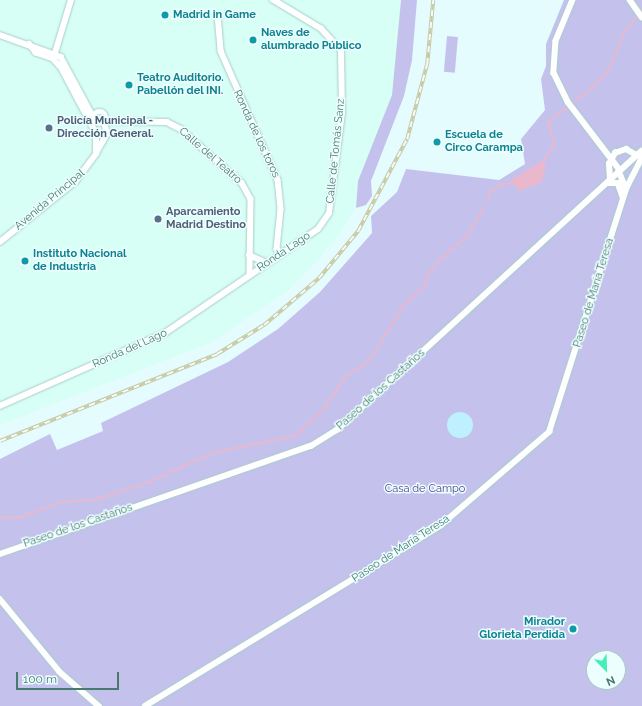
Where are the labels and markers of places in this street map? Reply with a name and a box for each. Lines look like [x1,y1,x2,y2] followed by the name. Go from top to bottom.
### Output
[173,8,256,22] place label: Madrid in Game
[160,10,170,20] marker: Madrid in Game
[261,27,361,53] place label: Naves de alumbrado Público
[248,35,258,45] marker: Naves de alumbrado Público
[137,72,224,98] place label: Teatro Auditorio. Pabellón del INI.
[124,80,134,90] marker: Teatro Auditorio. Pabellón del INI.
[57,115,154,141] place label: Policía Municipal - Dirección General.
[44,123,54,133] marker: Policía Municipal - Dirección General.
[445,129,523,155] place label: Escuela de Circo Carampa
[432,137,442,147] marker: Escuela de Circo Carampa
[166,206,246,232] place label: Aparcamiento Madrid Destino
[153,214,163,224] marker: Aparcamiento Madrid Destino
[33,248,126,274] place label: Instituto Nacional de Industria
[20,256,30,266] marker: Instituto Nacional de Industria
[479,616,565,642] place label: Mirador Glorieta Perdida
[568,624,578,634] marker: Mirador Glorieta Perdida

